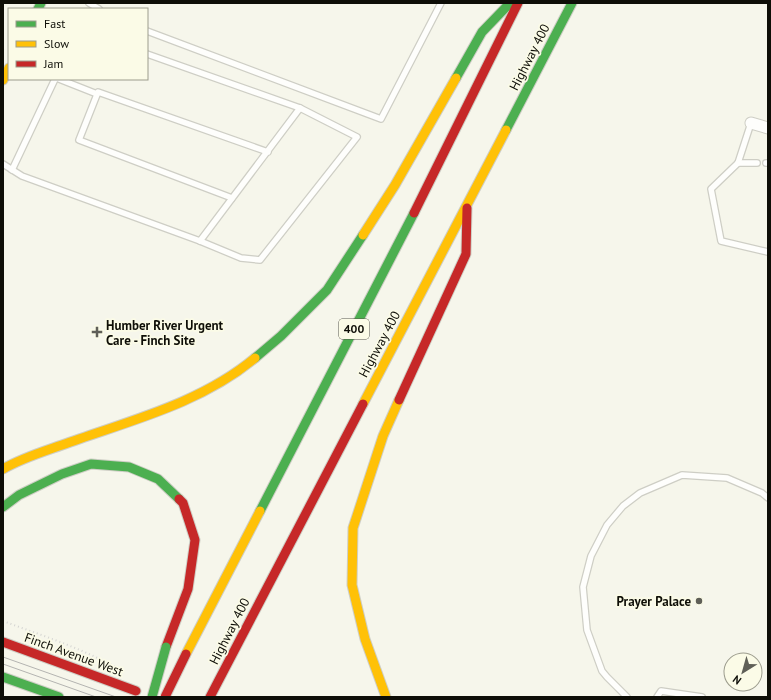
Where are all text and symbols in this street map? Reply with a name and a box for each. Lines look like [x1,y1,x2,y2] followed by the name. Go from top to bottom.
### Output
[8,8,148,80] legend
[44,16,65,31] text: Fast
[505,21,554,93] street label: Highway 400
[44,36,69,51] text: Slow
[43,56,63,71] text: Jam
[355,308,404,380] street label: Highway 400
[106,317,224,349] place label: Humber River Urgent Care - Finch Site
[339,319,369,339] road number: 400
[91,326,103,338] marker: Humber River Urgent Care - Finch Site
[617,593,691,610] place label: Prayer Palace
[205,595,254,667] street label: Highway 400
[694,596,704,606] marker: Prayer Palace
[22,629,126,680] street label: Finch Avenue West
[723,652,763,692] north arrow
[730,672,744,688] text: N

